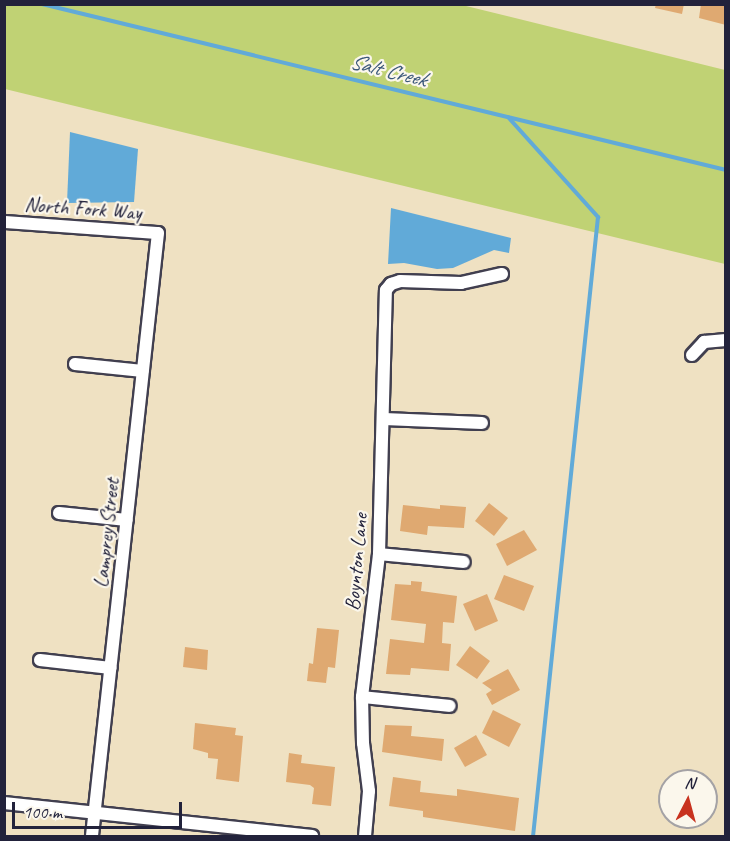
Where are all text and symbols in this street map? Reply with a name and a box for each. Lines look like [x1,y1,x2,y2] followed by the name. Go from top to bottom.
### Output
[347,49,429,93] water label: Salt Creek
[24,191,142,225] street label: North Fork Way
[88,477,124,589] street label: Lamprey Street
[339,512,373,612] street label: Boynton Lane
[658,769,718,829] north arrow
[684,773,696,794] text: N
[15,790,184,828] scale bar
[23,801,62,823] text: 100 m

